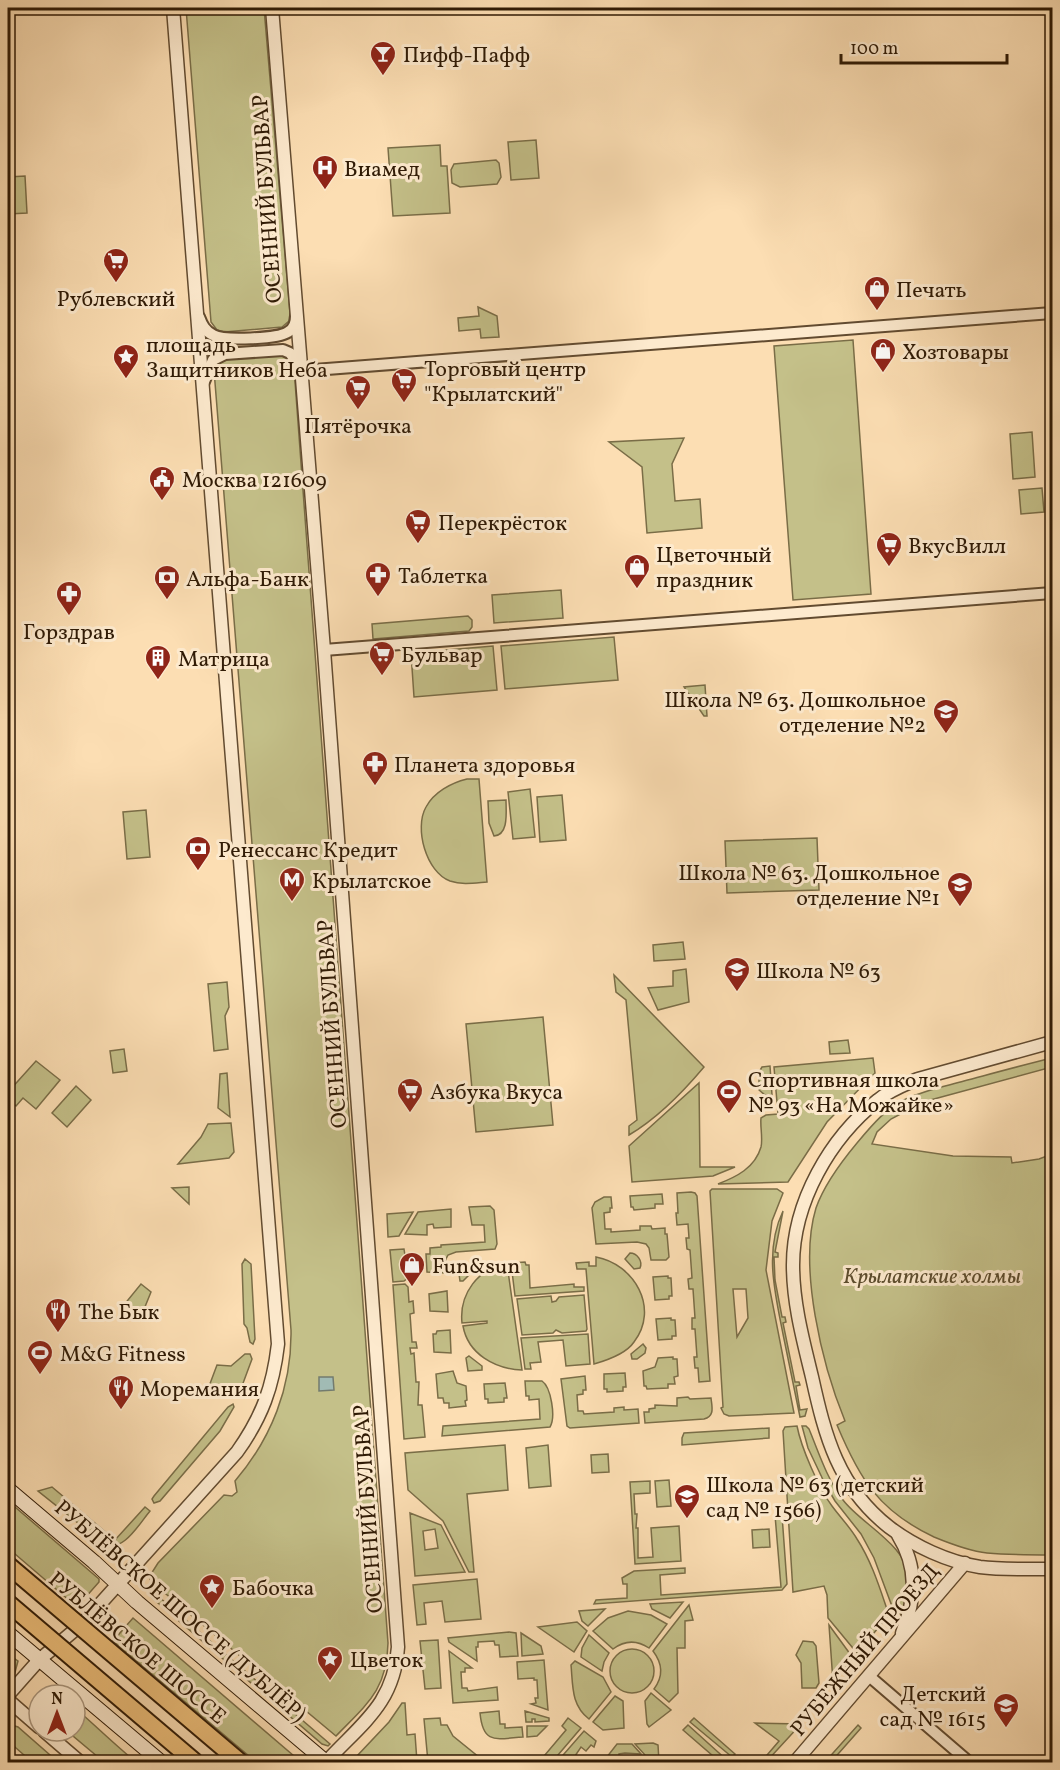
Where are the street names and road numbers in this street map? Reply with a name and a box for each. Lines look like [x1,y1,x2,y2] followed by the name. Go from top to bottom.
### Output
[246,93,291,304] street label: ОСЕННИЙ БУЛЬВАР
[311,918,356,1129] street label: ОСЕННИЙ БУЛЬВАР
[347,1403,392,1614] street label: ОСЕННИЙ БУЛЬВАР
[50,1493,312,1727] street label: РУБЛЁВСКОЕ ШОССЕ (ДУБЛЁР)
[784,1557,948,1744] street label: РУБЕЖНЫЙ ПРОЕЗД
[44,1565,232,1729] street label: РУБЛЁВСКОЕ ШОССЕ

